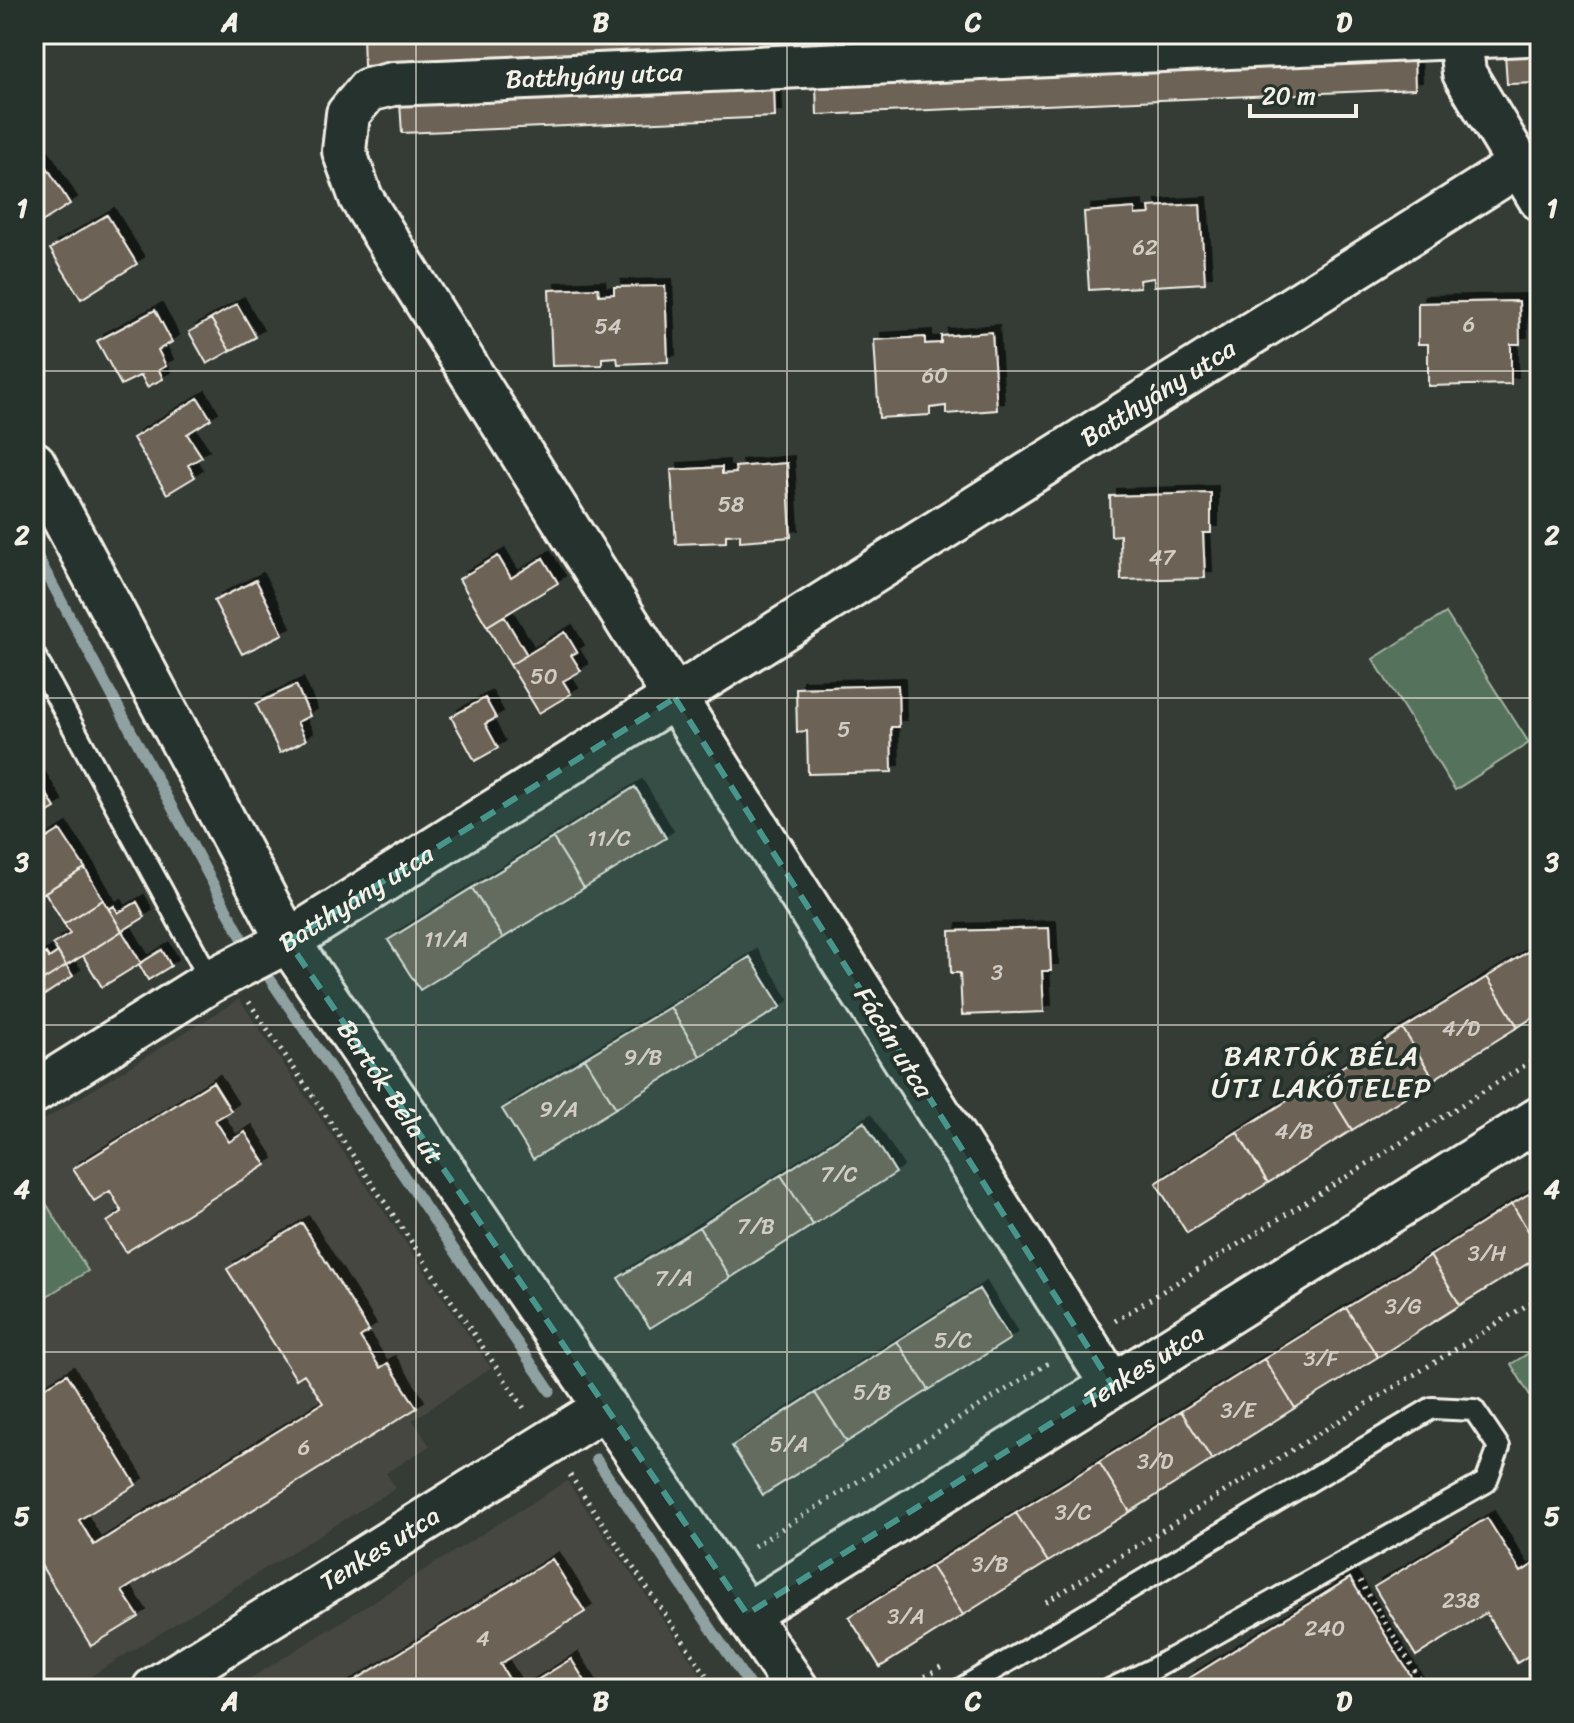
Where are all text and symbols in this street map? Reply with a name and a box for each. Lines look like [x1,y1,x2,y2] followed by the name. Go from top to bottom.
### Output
[220,0,239,45] text: A
[593,0,610,45] text: B
[964,0,982,45] text: C
[1336,0,1352,45] text: D
[505,48,684,102] street label: Batthyány utca
[1250,68,1356,118] scale bar
[1262,75,1316,117] text: 20 m
[16,185,28,231] text: 1
[1546,185,1558,231] text: 1
[1132,228,1158,267] house number: 62
[1463,305,1475,344] house number: 6
[594,307,622,346] house number: 54
[1071,326,1246,459] street label: Batthyány utca
[922,356,948,395] house number: 60
[718,485,744,524] house number: 58
[13,512,30,558] text: 2
[1543,512,1560,558] text: 2
[1149,538,1177,577] house number: 47
[530,657,558,696] house number: 50
[837,710,851,749] house number: 5
[587,819,631,858] house number: 11/C
[269,831,444,965] street label: Batthyány utca
[14,839,30,885] text: 3
[1544,839,1560,885] text: 3
[424,920,468,959] house number: 11/A
[991,953,1003,992] house number: 3
[842,977,947,1108] street label: Fácán utca
[1442,1009,1481,1048] house number: 4/D
[325,1010,457,1174] street label: Bartók Béla út
[1211,1031,1433,1112] district label: BARTÓK BÉLA ÚTI LAKÓTELEP
[624,1038,662,1077] house number: 9/B
[540,1090,578,1129] house number: 9/A
[1275,1112,1313,1151] house number: 4/B
[820,1155,858,1194] house number: 7/C
[14,1166,30,1212] text: 4
[1544,1166,1560,1212] text: 4
[737,1207,775,1246] house number: 7/B
[1468,1234,1507,1273] house number: 3/H
[655,1259,693,1298] house number: 7/A
[1385,1287,1422,1326] house number: 3/G
[1074,1310,1213,1421] street label: Tenkes utca
[934,1321,972,1360] house number: 5/C
[1304,1339,1339,1378] house number: 3/F
[853,1373,891,1412] house number: 5/B
[1220,1391,1257,1430] house number: 3/E
[770,1425,808,1464] house number: 5/A
[298,1428,310,1467] house number: 6
[1137,1442,1174,1481] house number: 3/D
[14,1493,30,1539] text: 5
[310,1493,449,1604] street label: Tenkes utca
[1055,1493,1092,1532] house number: 3/C
[1544,1493,1560,1539] text: 5
[972,1545,1009,1584] house number: 3/B
[1442,1581,1480,1620] house number: 238
[887,1597,925,1636] house number: 3/A
[1305,1609,1345,1648] house number: 240
[476,1619,490,1658] house number: 4
[220,1678,239,1723] text: A
[593,1678,610,1723] text: B
[964,1678,982,1723] text: C
[1336,1678,1352,1723] text: D

